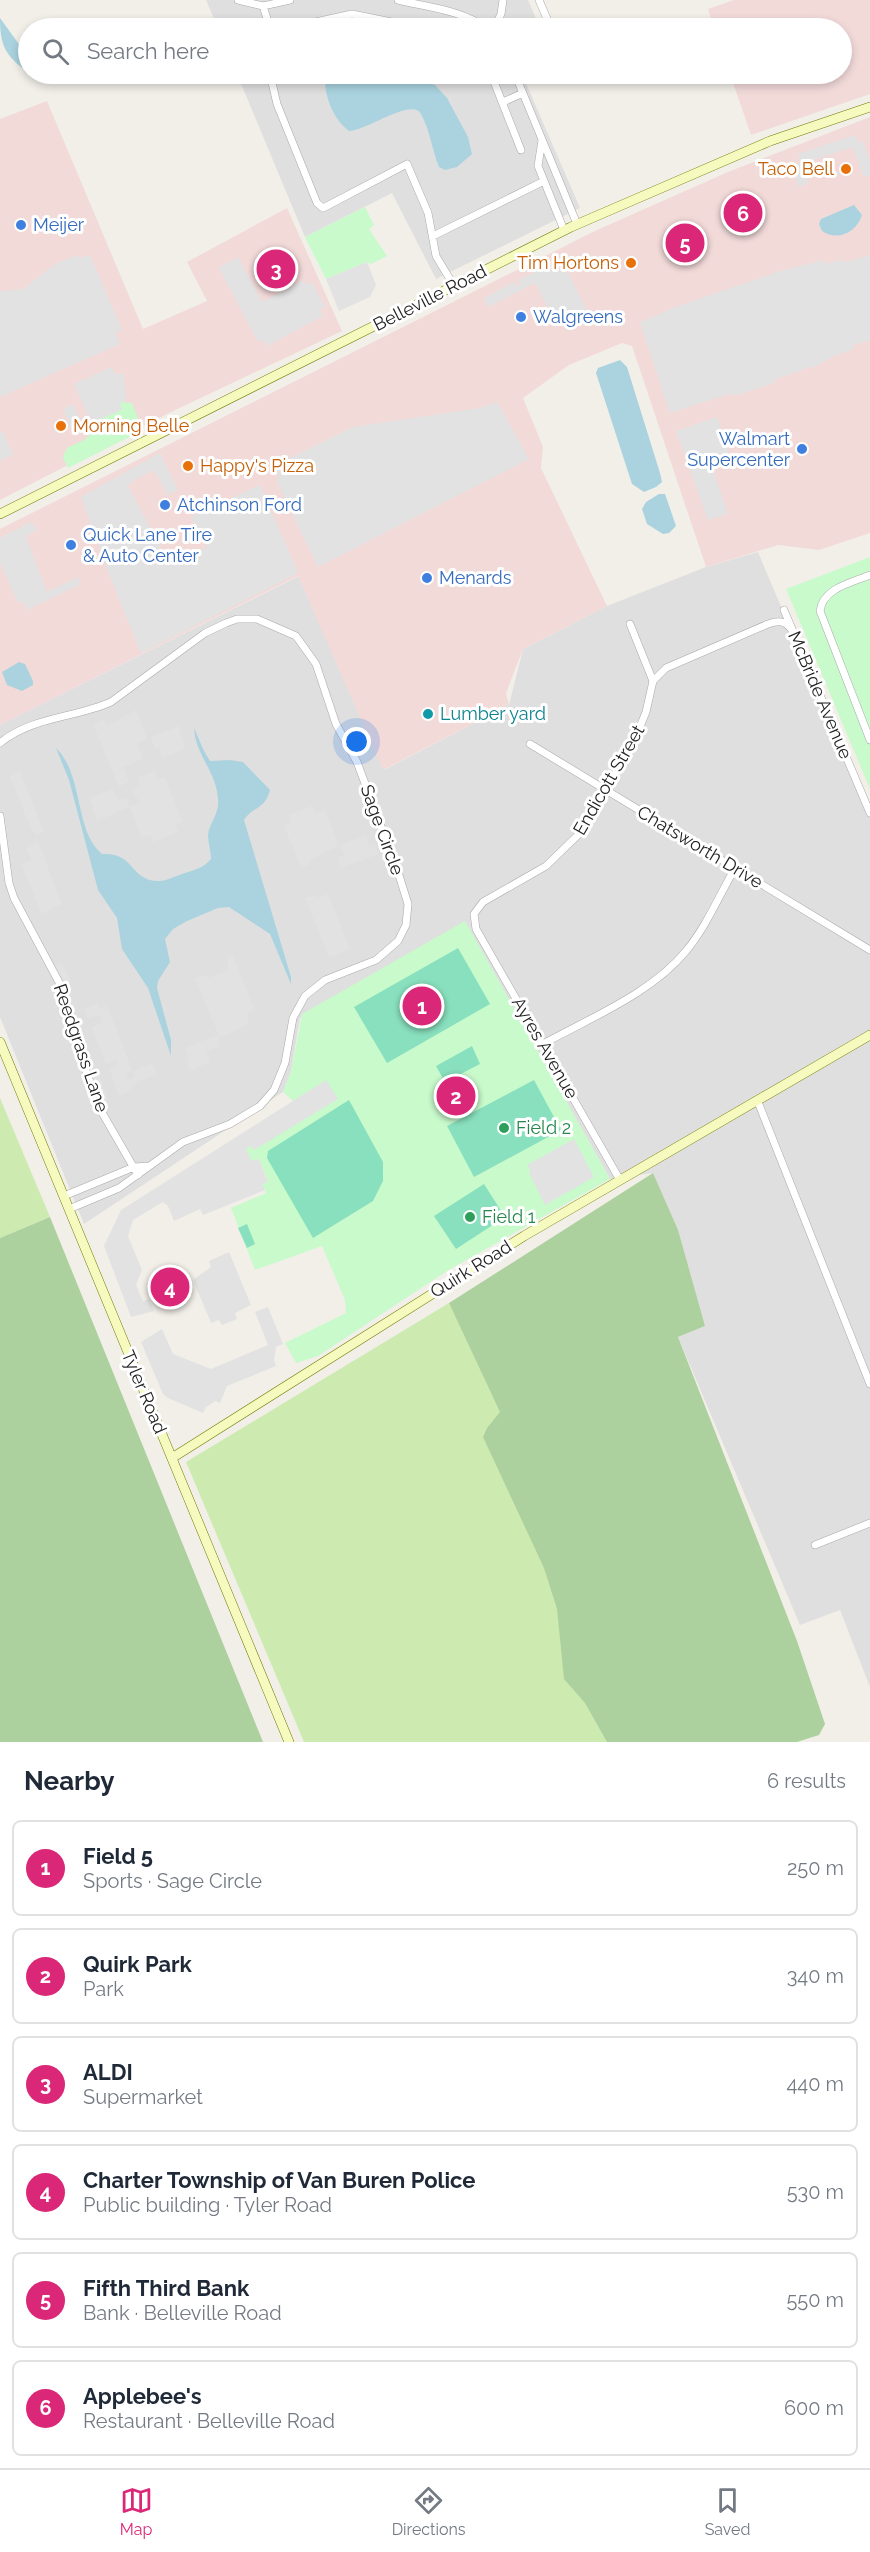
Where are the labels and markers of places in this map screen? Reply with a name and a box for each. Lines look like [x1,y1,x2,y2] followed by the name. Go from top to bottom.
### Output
[758,158,834,179] place label: Taco Bell
[839,162,853,176] marker: Taco Bell
[724,190,762,236] pin: 6
[33,214,85,235] place label: Meijer
[14,218,28,232] marker: Meijer
[666,220,704,266] pin: 5
[256,246,296,292] pin: 3
[517,252,619,273] place label: Tim Hortons
[624,256,638,270] marker: Tim Hortons
[533,306,623,327] place label: Walgreens
[514,310,528,324] marker: Walgreens
[73,415,190,436] place label: Morning Belle
[54,419,68,433] marker: Morning Belle
[687,428,791,470] place label: Walmart Supercenter
[795,442,809,456] marker: Walmart Supercenter
[200,455,314,476] place label: Happy's Pizza
[181,459,195,473] marker: Happy's Pizza
[177,494,302,515] place label: Atchinson Ford
[158,498,172,512] marker: Atchinson Ford
[83,524,212,566] place label: Quick Lane Tire & Auto Center
[64,538,78,552] marker: Quick Lane Tire & Auto Center
[439,567,512,588] place label: Menards
[420,571,434,585] marker: Menards
[440,703,546,724] place label: Lumber yard
[421,707,435,721] marker: Lumber yard
[402,984,442,1028] pin: 1
[436,1074,476,1118] pin: 2
[516,1117,571,1138] place label: Field 2
[497,1121,511,1135] marker: Field 2
[482,1206,536,1227] place label: Field 1
[463,1210,477,1224] marker: Field 1
[150,1264,190,1310] pin: 4

